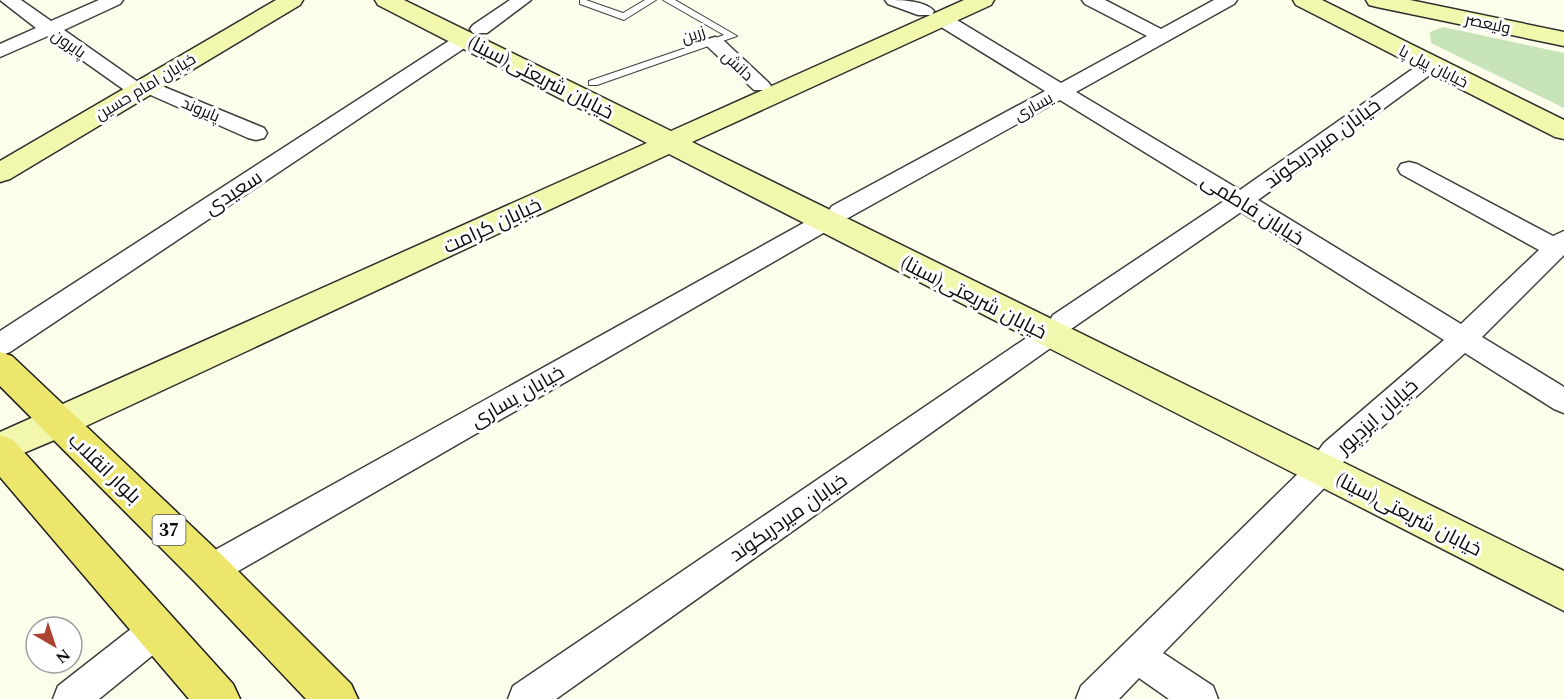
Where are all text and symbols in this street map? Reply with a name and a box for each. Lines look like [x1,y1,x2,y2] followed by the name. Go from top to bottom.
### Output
[1462,7,1513,40] street label: ولیعصر
[678,20,708,50] street label: زرین
[46,23,91,65] street label: پایرون
[462,28,619,128] street label: خیابان شریعتی(سینا)
[1395,39,1472,95] street label: خیابان پیل پا
[716,45,759,87] street label: دانش
[91,47,200,126] street label: خیابان امام حسین
[1010,86,1058,127] street label: یساری
[178,91,224,129] street label: پایروند
[1258,91,1387,197] street label: خیابان میردریکوند
[199,163,268,223] street label: سعیدی
[1195,166,1310,253] street label: خیابان فاطمی
[438,190,547,262] street label: خیابان کرامت
[895,248,1052,348] street label: خیابان شریعتی(سینا)
[465,358,570,436] street label: خیابان یساری
[1329,372,1425,462] street label: خیابان ایزدپور
[61,426,148,511] street label: بلوار انقلاب
[1330,465,1487,565] street label: خیابان شریعتی(سینا)
[723,466,854,570] street label: خیابان میردریکوند
[152,515,186,545] road number: 37
[24,615,84,675] north arrow
[50,642,75,669] text: N

